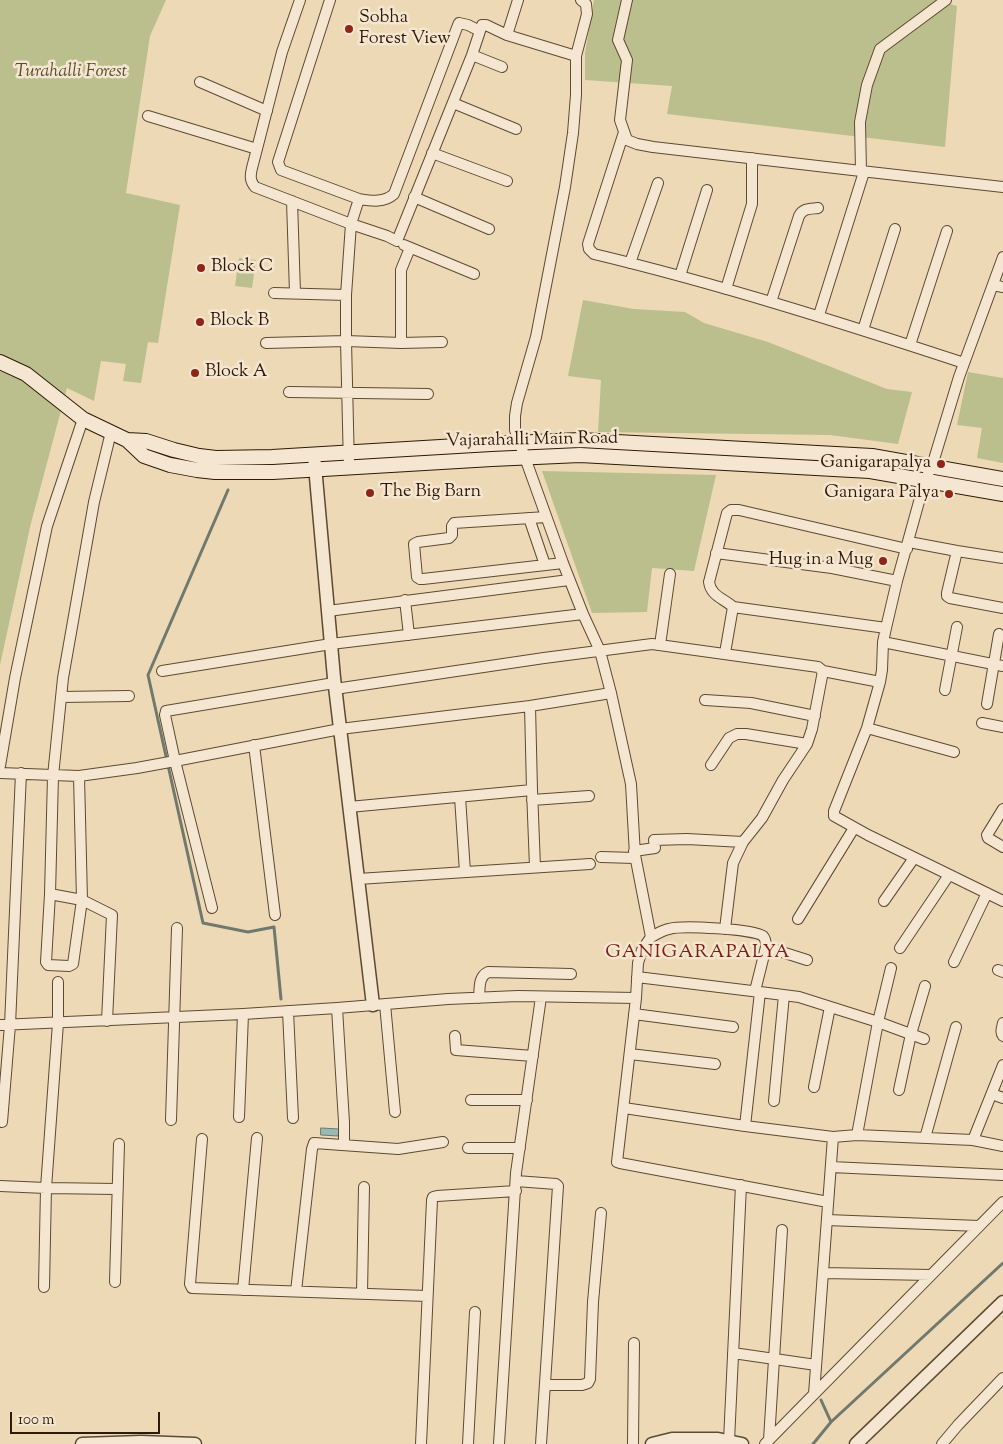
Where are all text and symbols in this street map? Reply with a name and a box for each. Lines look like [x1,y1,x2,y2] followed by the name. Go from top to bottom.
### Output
[359,8,451,50] place label: Sobha Forest View
[343,23,355,35] marker: Sobha Forest View
[15,62,127,84] park label: Turahalli Forest
[211,257,273,279] place label: Block C
[195,262,207,274] marker: Block C
[210,311,269,333] place label: Block B
[194,316,206,328] marker: Block B
[205,362,267,384] place label: Block A
[189,367,201,379] marker: Block A
[446,429,618,453] street label: Vajarahalli Main Road
[820,453,931,475] place label: Ganigarapalya
[935,458,947,470] marker: Ganigarapalya
[380,482,481,504] place label: The Big Barn
[824,483,939,505] place label: Ganigara Palya
[364,487,376,499] marker: The Big Barn
[943,488,955,500] marker: Ganigara Palya
[769,550,873,572] place label: Hug in a Mug
[877,555,889,567] marker: Hug in a Mug
[604,943,792,965] district label: GANIGARAPALYA
[12,1402,162,1434] scale bar
[18,1410,54,1431] text: 100 m

